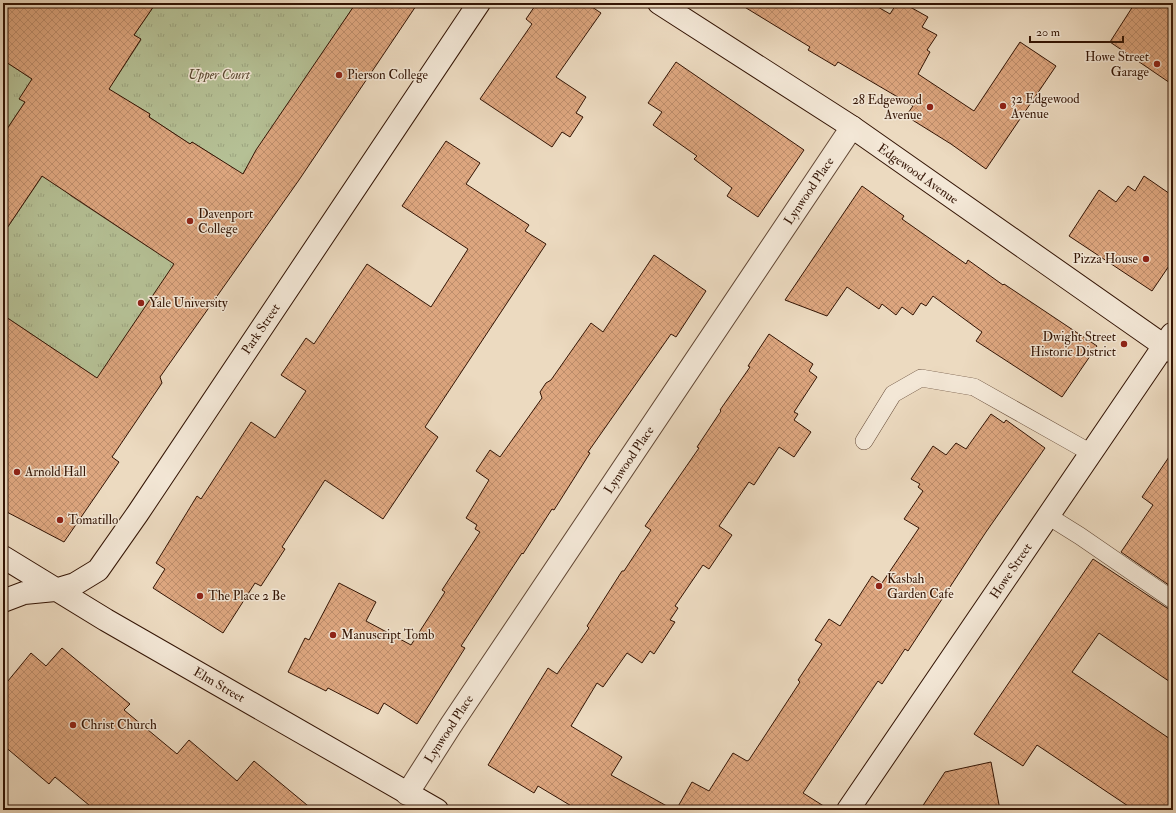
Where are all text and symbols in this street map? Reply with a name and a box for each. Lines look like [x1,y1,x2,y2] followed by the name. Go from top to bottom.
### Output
[1030,18,1123,44] scale bar
[1036,25,1061,40] text: 20 m
[1085,49,1150,80] place label: Howe Street Garage
[1152,59,1162,69] marker: Howe Street Garage
[188,67,251,83] park label: Upper Court
[347,67,429,83] place label: Pierson College
[334,70,344,80] marker: Pierson College
[1010,91,1080,122] place label: 32 Edgewood Avenue
[852,92,923,123] place label: 28 Edgewood Avenue
[998,101,1008,111] marker: 32 Edgewood Avenue
[925,102,935,112] marker: 28 Edgewood Avenue
[875,140,962,208] street label: Edgewood Avenue
[781,154,839,228] street label: Lynwood Place
[198,206,253,237] place label: Davenport College
[185,216,195,226] marker: Davenport College
[1073,251,1139,267] place label: Pizza House
[1141,254,1151,264] marker: Pizza House
[149,295,228,312] place label: Yale University
[136,298,146,308] marker: Yale University
[238,301,284,357] street label: Park Street
[1030,329,1116,360] place label: Dwight Street Historic District
[1119,339,1129,349] marker: Dwight Street Historic District
[601,423,659,497] street label: Lynwood Place
[24,464,87,480] place label: Arnold Hall
[12,467,22,477] marker: Arnold Hall
[68,512,118,528] place label: Tomatillo
[55,515,65,525] marker: Tomatillo
[986,540,1036,602] street label: Howe Street
[887,571,954,602] place label: Kasbah Garden Cafe
[874,581,884,591] marker: Kasbah Garden Cafe
[208,588,286,604] place label: The Place 2 Be
[195,591,205,601] marker: The Place 2 Be
[341,627,434,644] place label: Manuscript Tomb
[328,630,338,640] marker: Manuscript Tomb
[190,664,248,706] street label: Elm Street
[421,691,478,767] street label: Lynwood Place
[81,717,157,733] place label: Christ Church
[68,720,78,730] marker: Christ Church

